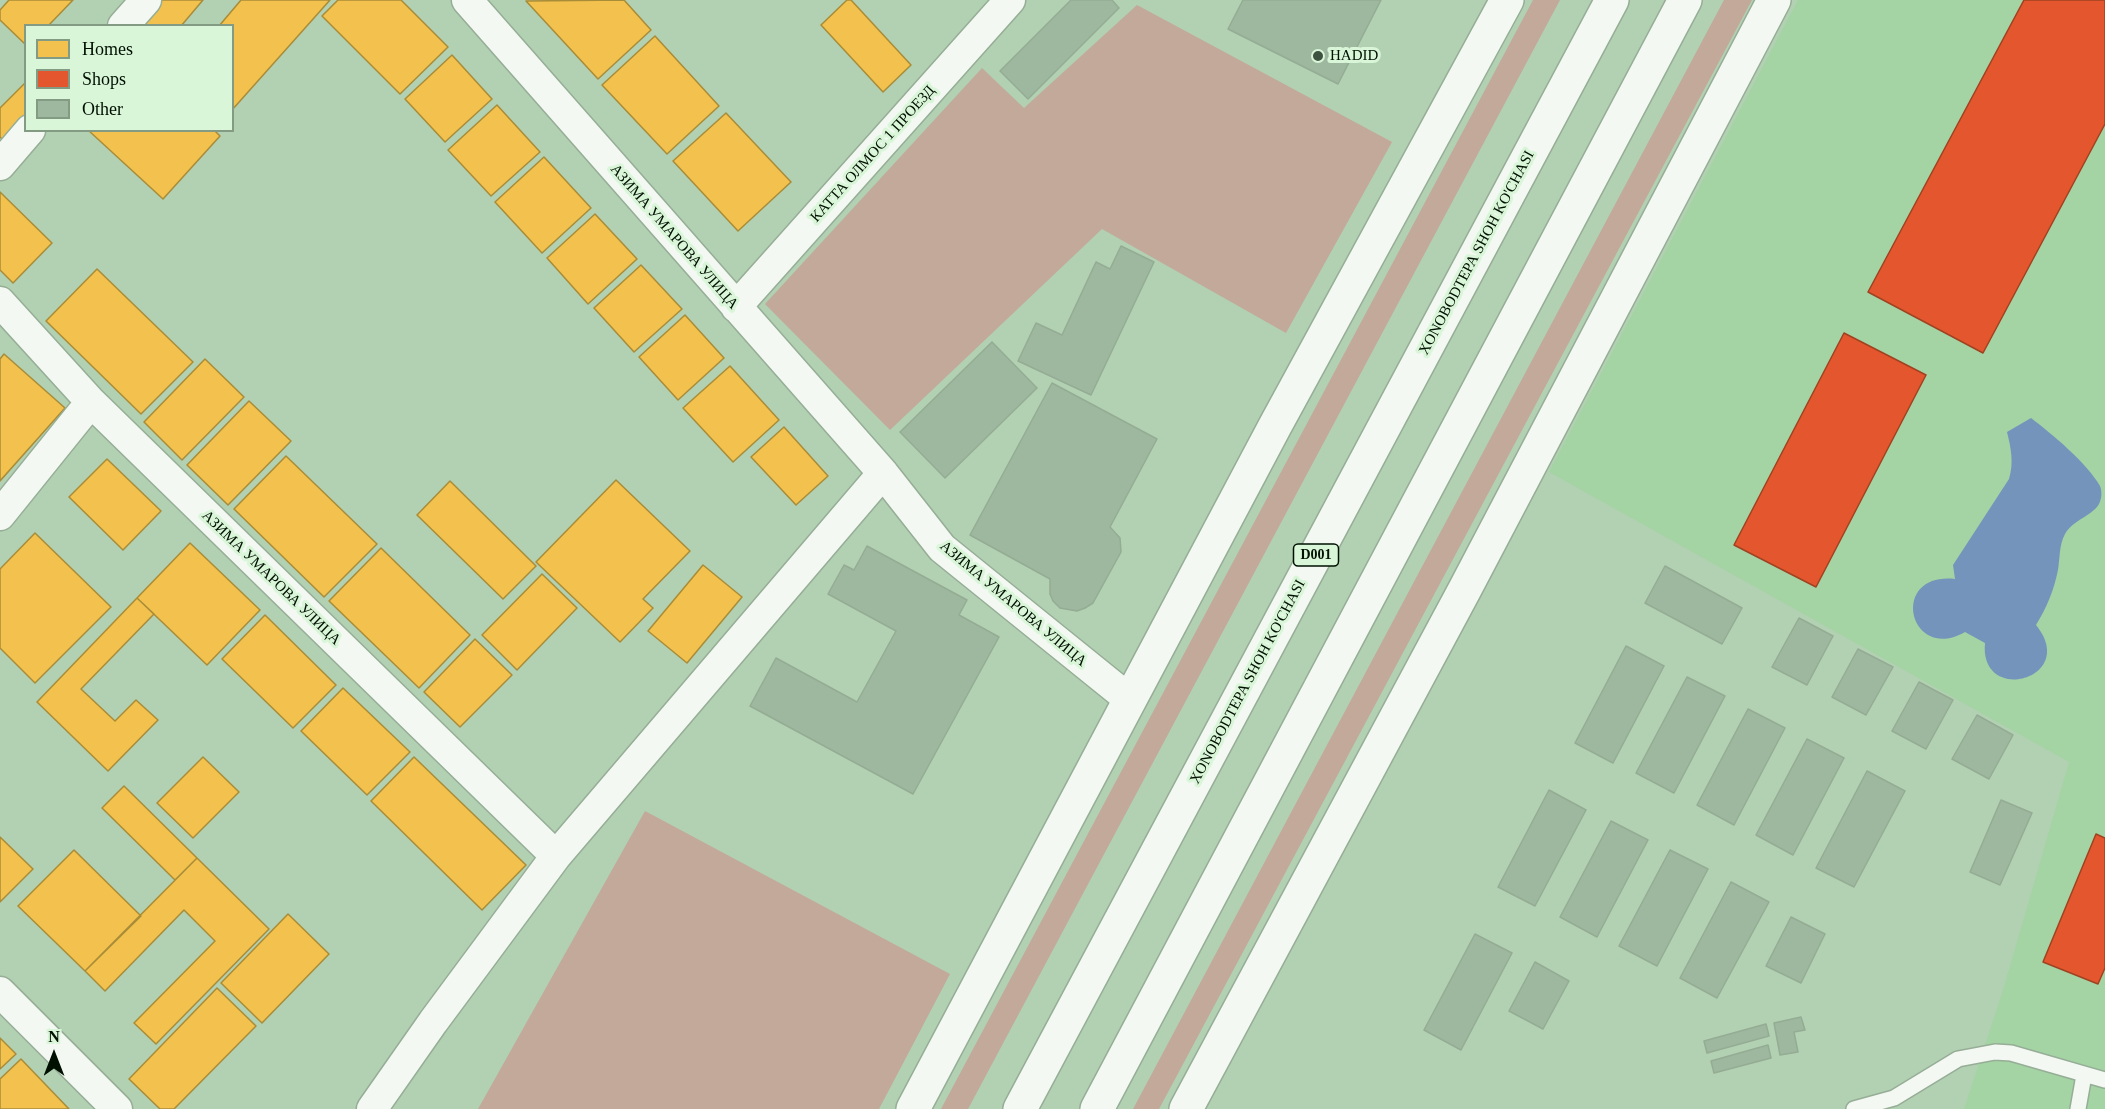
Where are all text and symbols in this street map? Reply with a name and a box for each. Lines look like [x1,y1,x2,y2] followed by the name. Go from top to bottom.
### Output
[24,24,234,132] legend
[82,39,133,59] text: Homes
[1330,47,1378,65] place label: HADID
[1311,49,1325,63] marker: HADID
[82,69,126,89] text: Shops
[807,82,939,226] street label: КАТТА ОЛМОС 1 ПРОЕЗД
[82,99,123,119] text: Other
[1415,148,1539,358] street label: XONOBODTEPA SHOH KO'CHASI
[606,161,742,313] street label: АЗИМА УМАРОВА УЛИЦА
[198,507,344,649] street label: АЗИМА УМАРОВА УЛИЦА
[936,537,1090,671] street label: АЗИМА УМАРОВА УЛИЦА
[1294,544,1338,566] road number: D001
[1186,577,1310,787] street label: XONOBODTEPA SHOH KO'CHASI
[24,1025,84,1085] north arrow
[48,1028,60,1045] text: N

